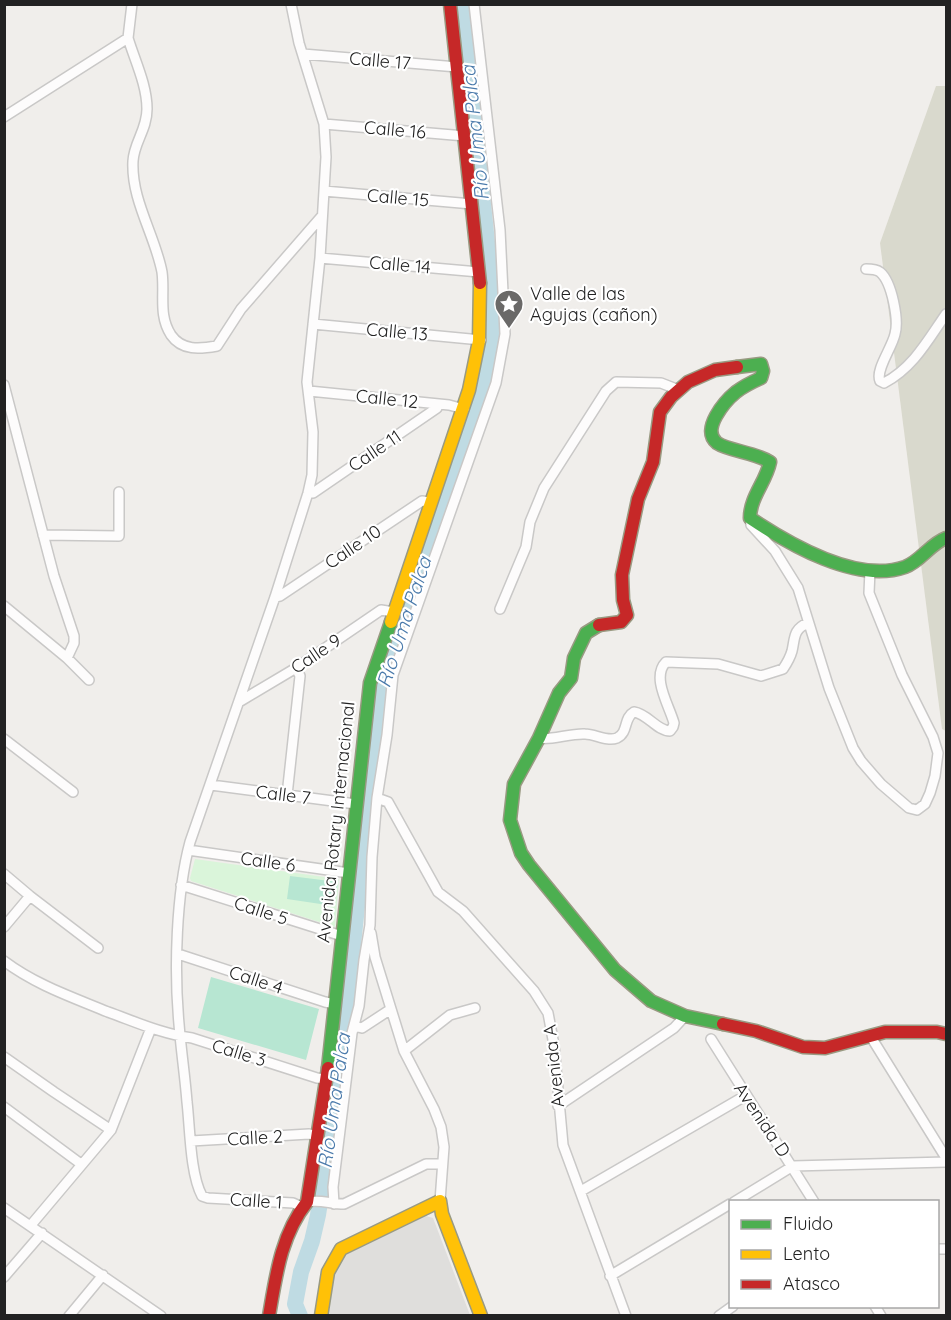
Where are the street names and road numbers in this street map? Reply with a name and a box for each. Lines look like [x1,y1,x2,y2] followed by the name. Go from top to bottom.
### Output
[348,46,412,75] street label: Calle 17
[363,115,427,144] street label: Calle 16
[366,183,430,212] street label: Calle 15
[368,250,432,279] street label: Calle 14
[365,317,429,346] street label: Calle 13
[355,384,419,413] street label: Calle 12
[344,425,406,477] street label: Calle 11
[320,519,385,574] street label: Calle 10
[286,628,345,679] street label: Calle 9
[311,700,360,944] street label: Avenida Rotary Internacional
[254,780,312,809] street label: Calle 7
[239,846,297,877] street label: Calle 6
[231,891,291,930] street label: Calle 5
[226,960,286,999] street label: Calle 4
[538,1023,569,1109] street label: Avenida A
[209,1033,269,1072] street label: Calle 3
[729,1078,796,1161] street label: Avenida D
[226,1125,283,1150] street label: Calle 2
[229,1187,283,1214] street label: Calle 1

